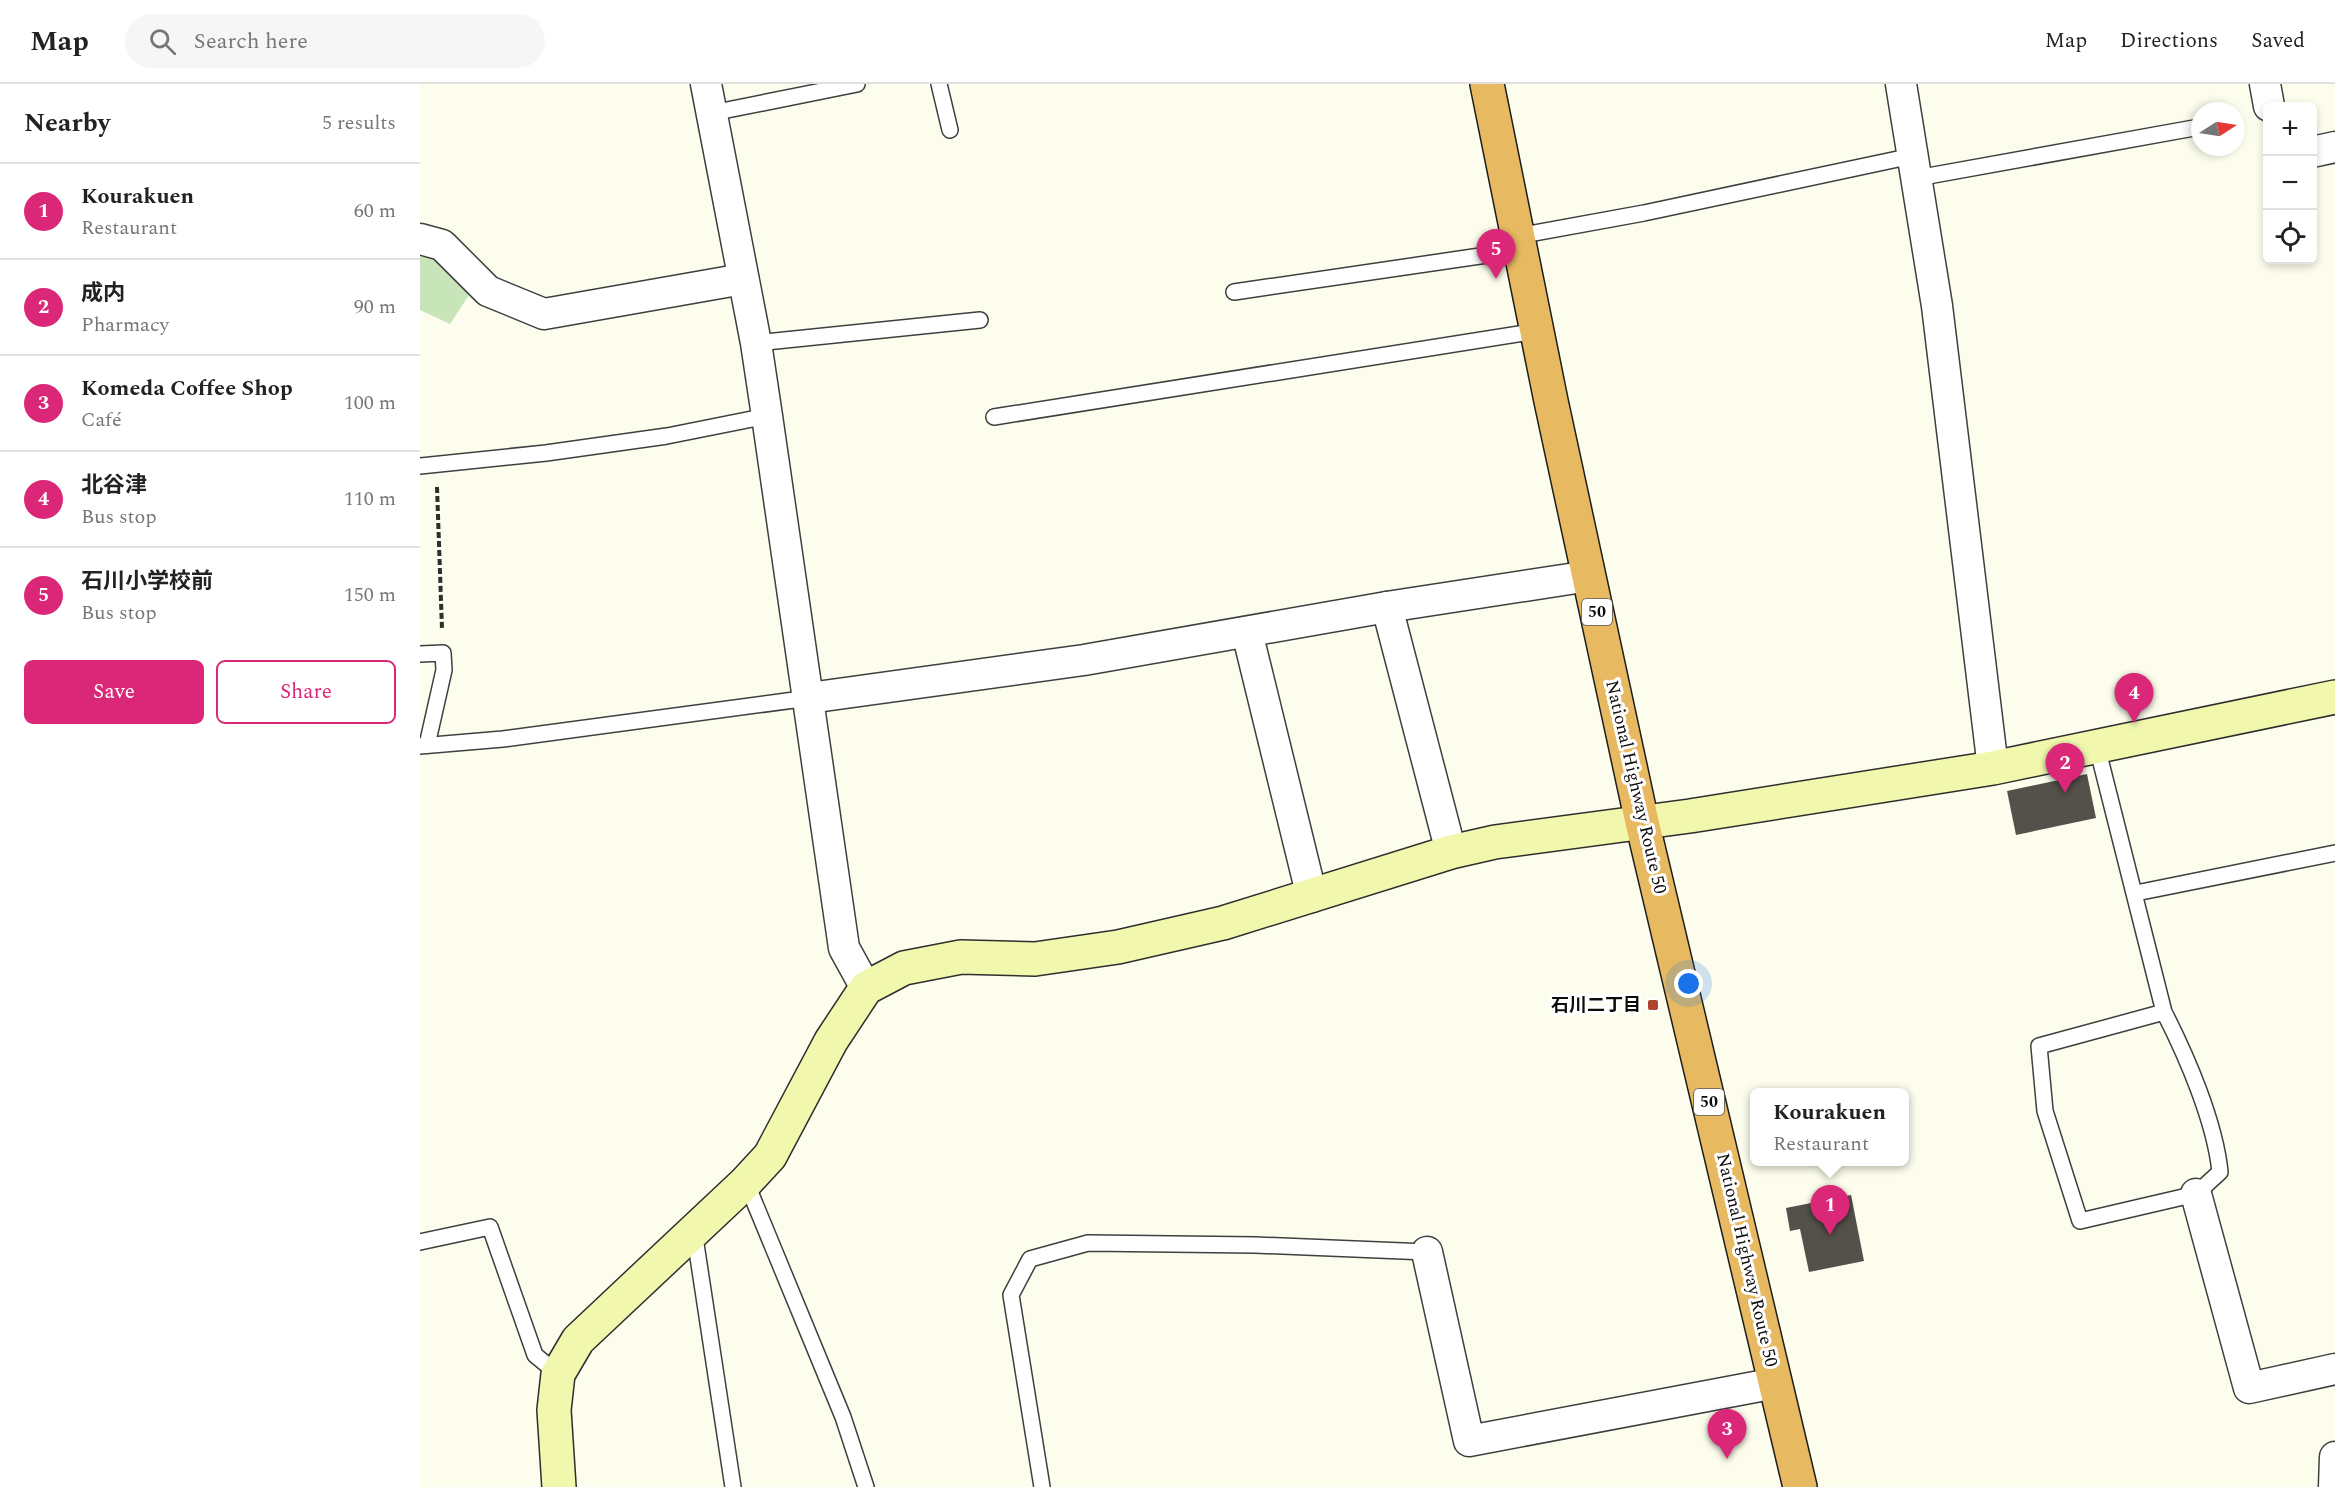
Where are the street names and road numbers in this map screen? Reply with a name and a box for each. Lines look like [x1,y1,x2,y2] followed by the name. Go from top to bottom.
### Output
[1582,599,1612,625] road number: 50
[1598,678,1674,896] street label: National Highway Route 50
[1694,1089,1724,1115] road number: 50
[1709,1151,1785,1369] street label: National Highway Route 50

